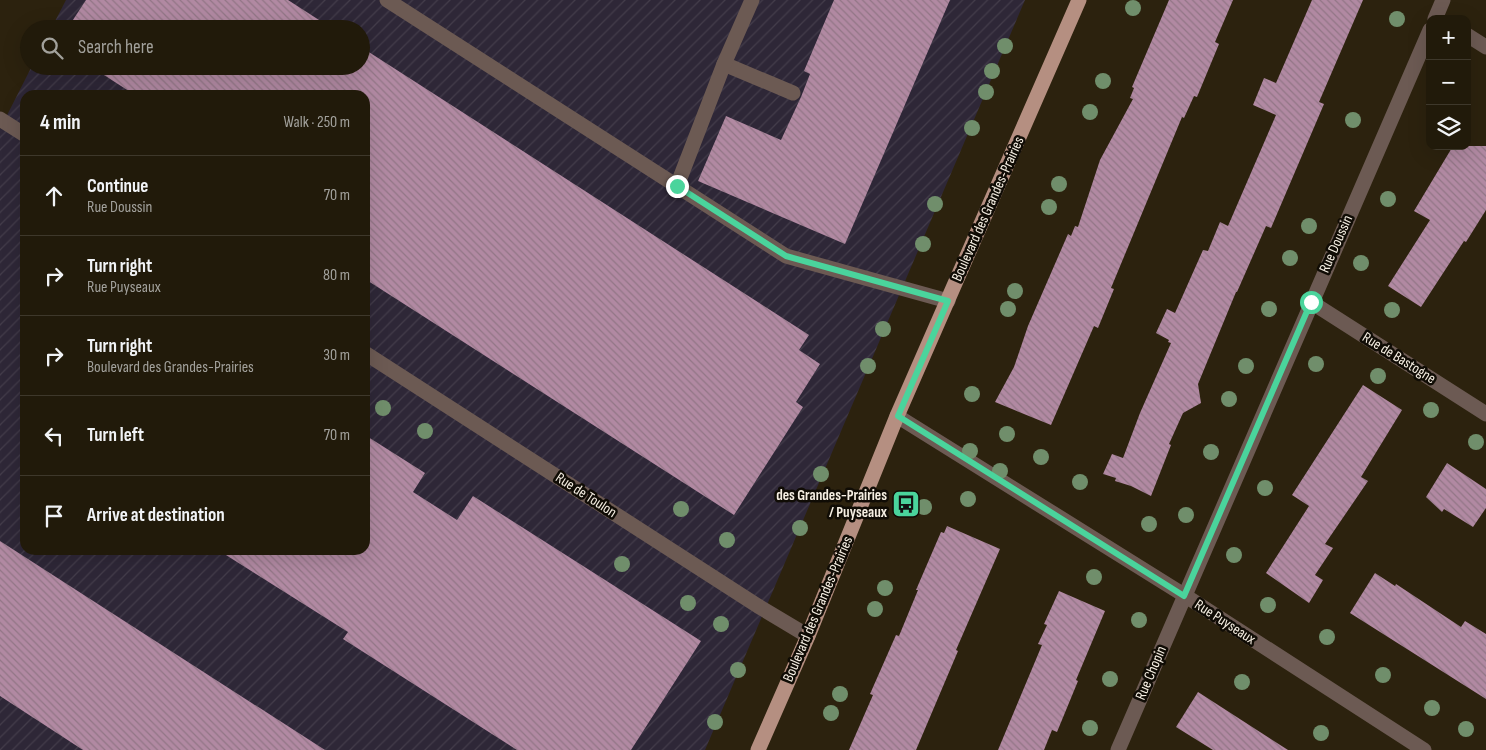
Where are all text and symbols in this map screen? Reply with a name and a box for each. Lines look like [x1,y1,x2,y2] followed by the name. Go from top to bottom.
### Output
[1426,15,1471,150] map controls
[1426,15,1471,60] button: +
[20,20,370,75] search box
[38,34,66,62] icon: search
[78,36,154,59] text: Search here
[1426,60,1471,105] button: −
[1426,105,1471,150] button: layers
[40,110,81,135] text: 4 min
[284,113,350,132] text: Walk · 250 m
[948,134,1028,284] street label: Boulevard des Grandes-Prairies
[87,175,148,198] text: Continue
[666,175,689,198] route end
[40,182,68,210] icon: ahead
[324,186,350,205] text: 70 m
[87,198,152,217] text: Rue Doussin
[1315,212,1357,276] street label: Rue Doussin
[87,255,152,278] text: Turn right
[40,262,68,290] icon: right
[323,266,350,285] text: 80 m
[87,278,161,297] text: Rue Puyseaux
[1300,291,1323,314] route start
[1359,328,1439,388] street label: Rue de Bastogne
[87,335,152,358] text: Turn right
[40,342,68,370] icon: right
[323,346,350,365] text: 30 m
[87,358,254,377] text: Boulevard des Grandes-Prairies
[40,422,68,450] icon: left
[87,424,144,447] text: Turn left
[324,426,350,445] text: 70 m
[552,468,620,522] street label: Rue de Toulon
[776,486,888,522] place label: des Grandes-Prairies / Puyseaux
[891,489,921,519] bus stop icon: des Grandes-Prairies / Puyseaux
[40,502,68,530] icon: arrive
[87,504,225,527] text: Arrive at destination
[779,533,857,685] street label: Boulevard des Grandes-Prairies
[1191,595,1259,649] street label: Rue Puyseaux
[1131,643,1171,703] street label: Rue Chopin

